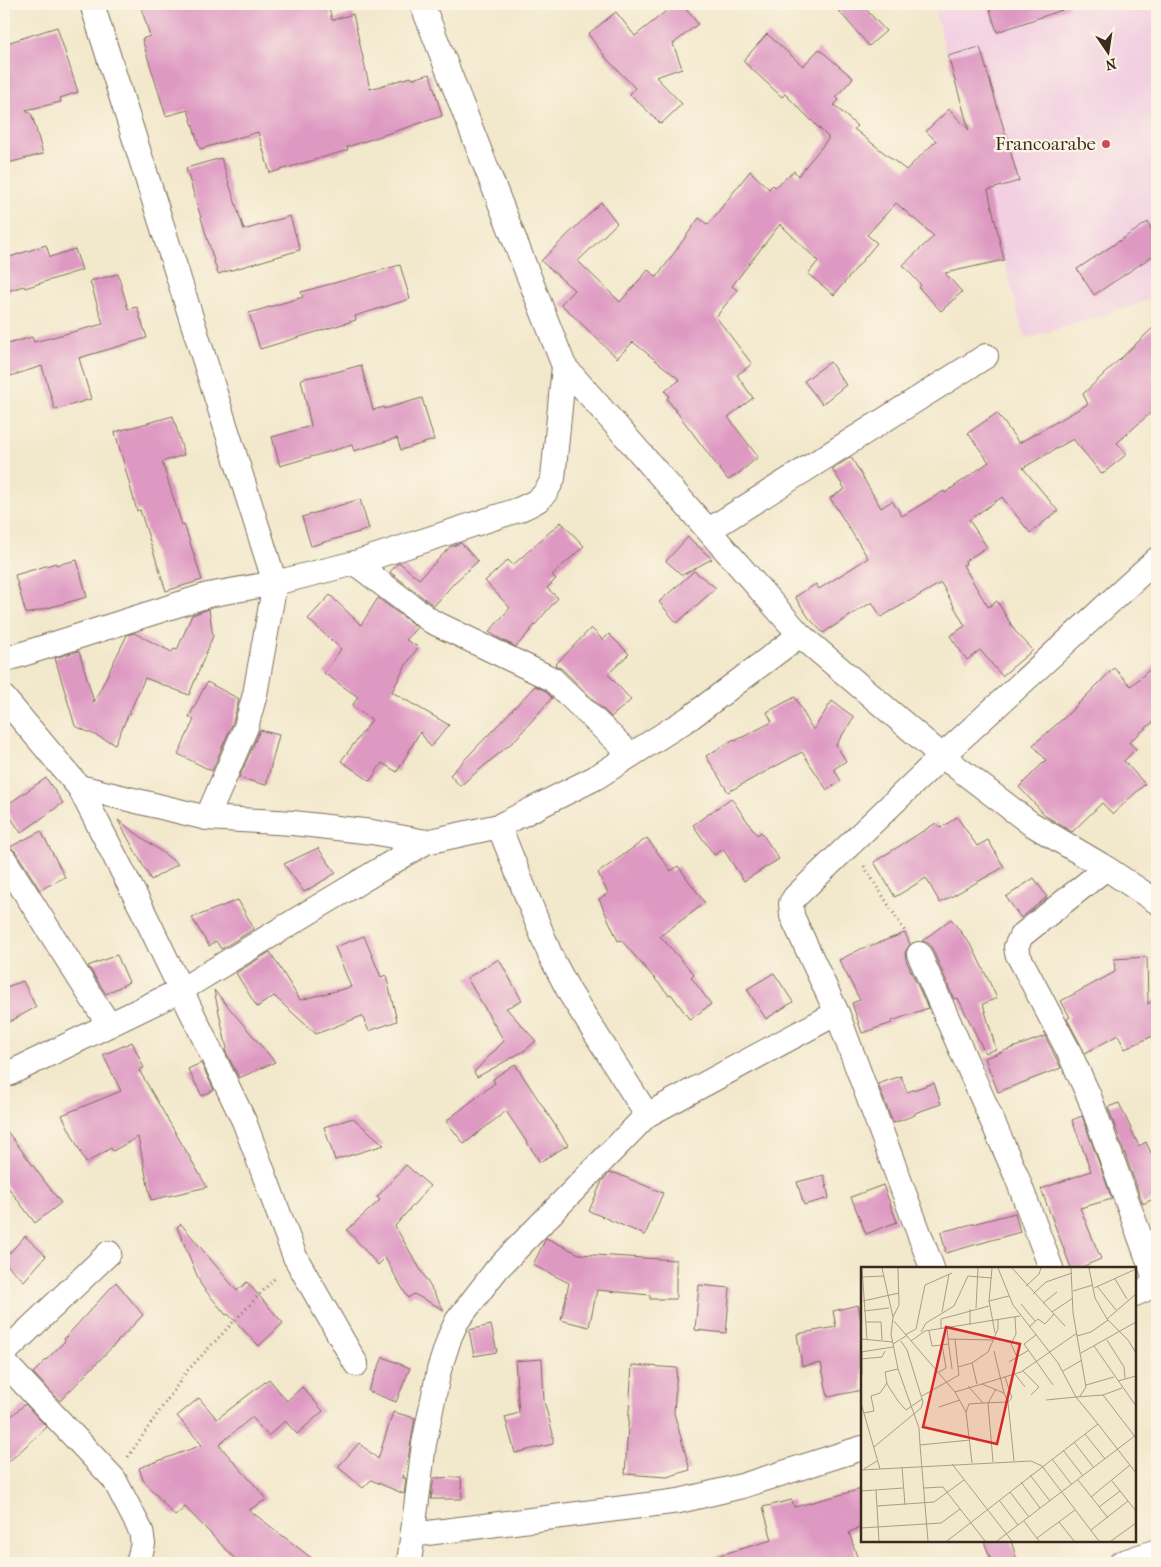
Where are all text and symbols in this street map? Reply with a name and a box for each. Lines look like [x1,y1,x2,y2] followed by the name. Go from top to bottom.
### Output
[1084,28,1134,78] north arrow
[1103,55,1118,74] text: N
[995,133,1096,155] place label: Francoarabe
[1100,138,1112,150] marker: Francoarabe
[861,1267,1136,1542] inset map

